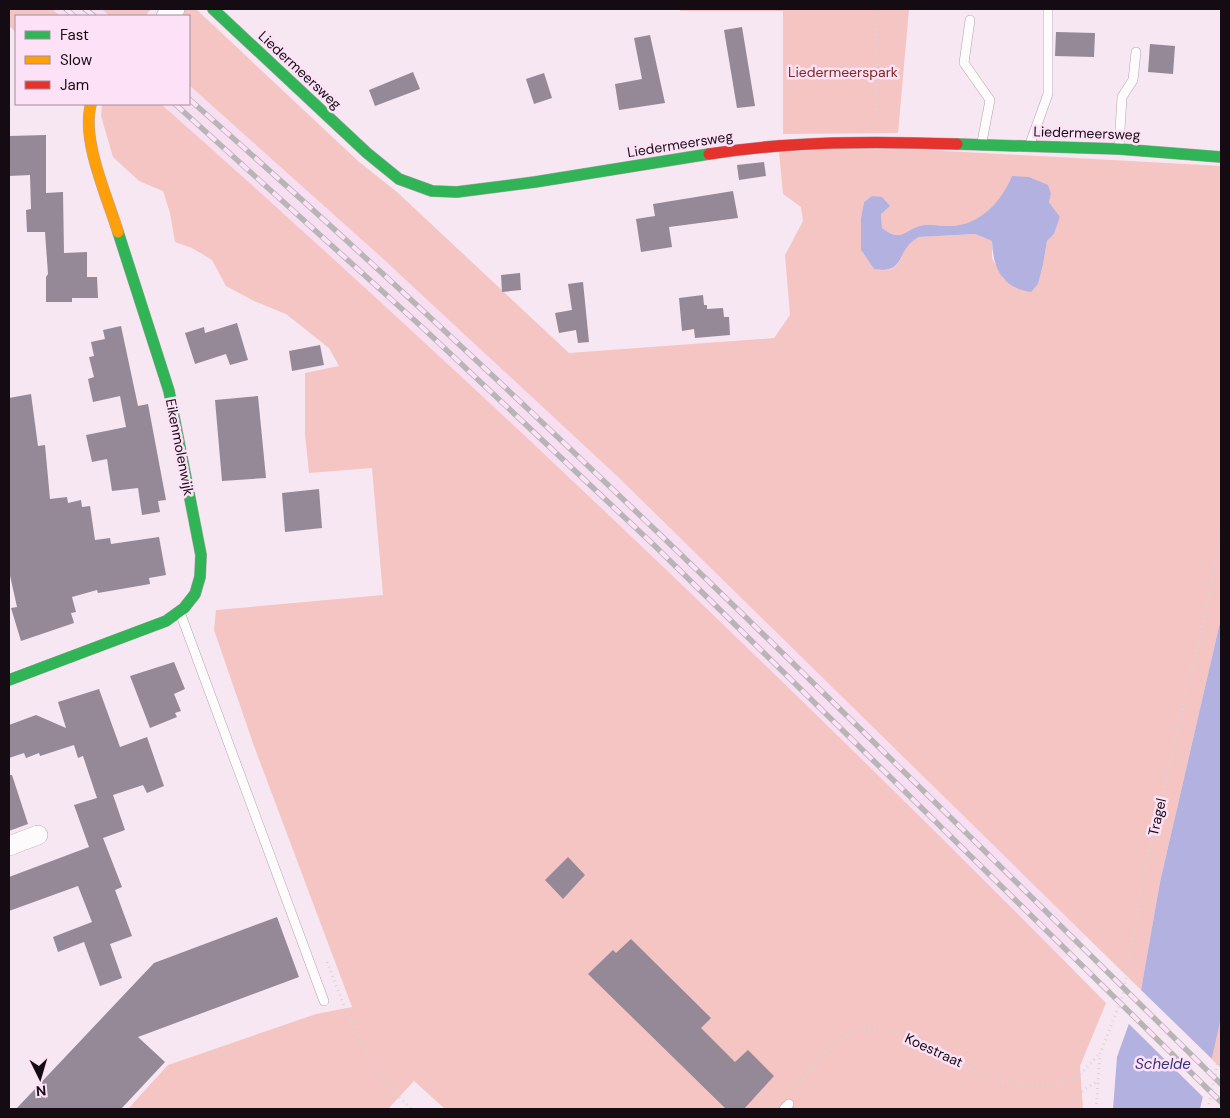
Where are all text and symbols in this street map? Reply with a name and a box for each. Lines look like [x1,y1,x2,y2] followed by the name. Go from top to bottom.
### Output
[15,15,190,105] legend
[60,25,89,45] text: Fast
[255,27,345,113] street label: Liedermeersweg
[60,50,93,70] text: Slow
[788,63,898,81] park label: Liedermeerspark
[60,75,89,95] text: Jam
[1033,122,1141,144] street label: Liedermeersweg
[626,127,734,161] street label: Liedermeersweg
[162,397,198,497] street label: Eikenmolenwijk
[1144,796,1170,838] street label: Tragel
[902,1029,966,1071] street label: Koestraat
[15,1053,65,1103] north arrow
[1135,1054,1191,1074] water label: Schelde
[35,1082,47,1100] text: N

